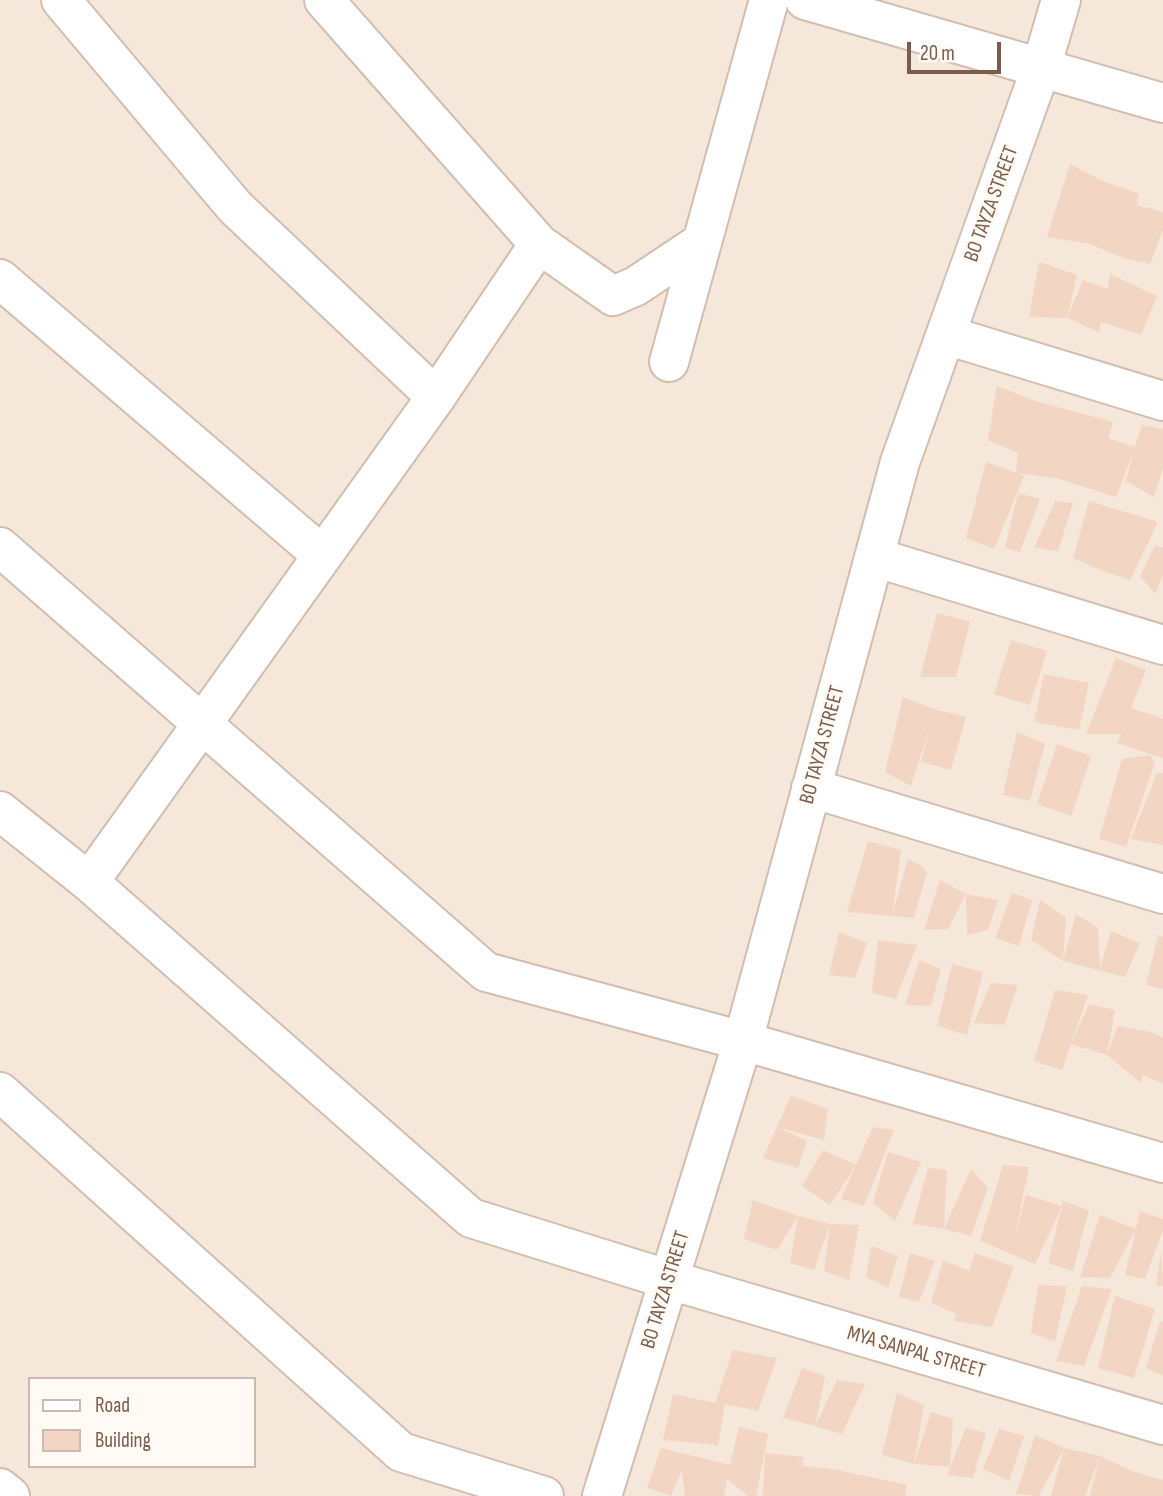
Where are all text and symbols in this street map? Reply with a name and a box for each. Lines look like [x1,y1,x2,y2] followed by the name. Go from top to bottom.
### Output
[911,28,1006,72] scale bar
[920,41,955,66] text: 20 m
[959,143,1025,265] street label: BO TAYZA STREET
[795,683,851,807] street label: BO TAYZA STREET
[636,1228,696,1352] street label: BO TAYZA STREET
[844,1321,988,1385] street label: MYA SANPAL STREET
[28,1377,256,1468] legend
[95,1393,130,1418] text: Road
[95,1428,151,1453] text: Building

